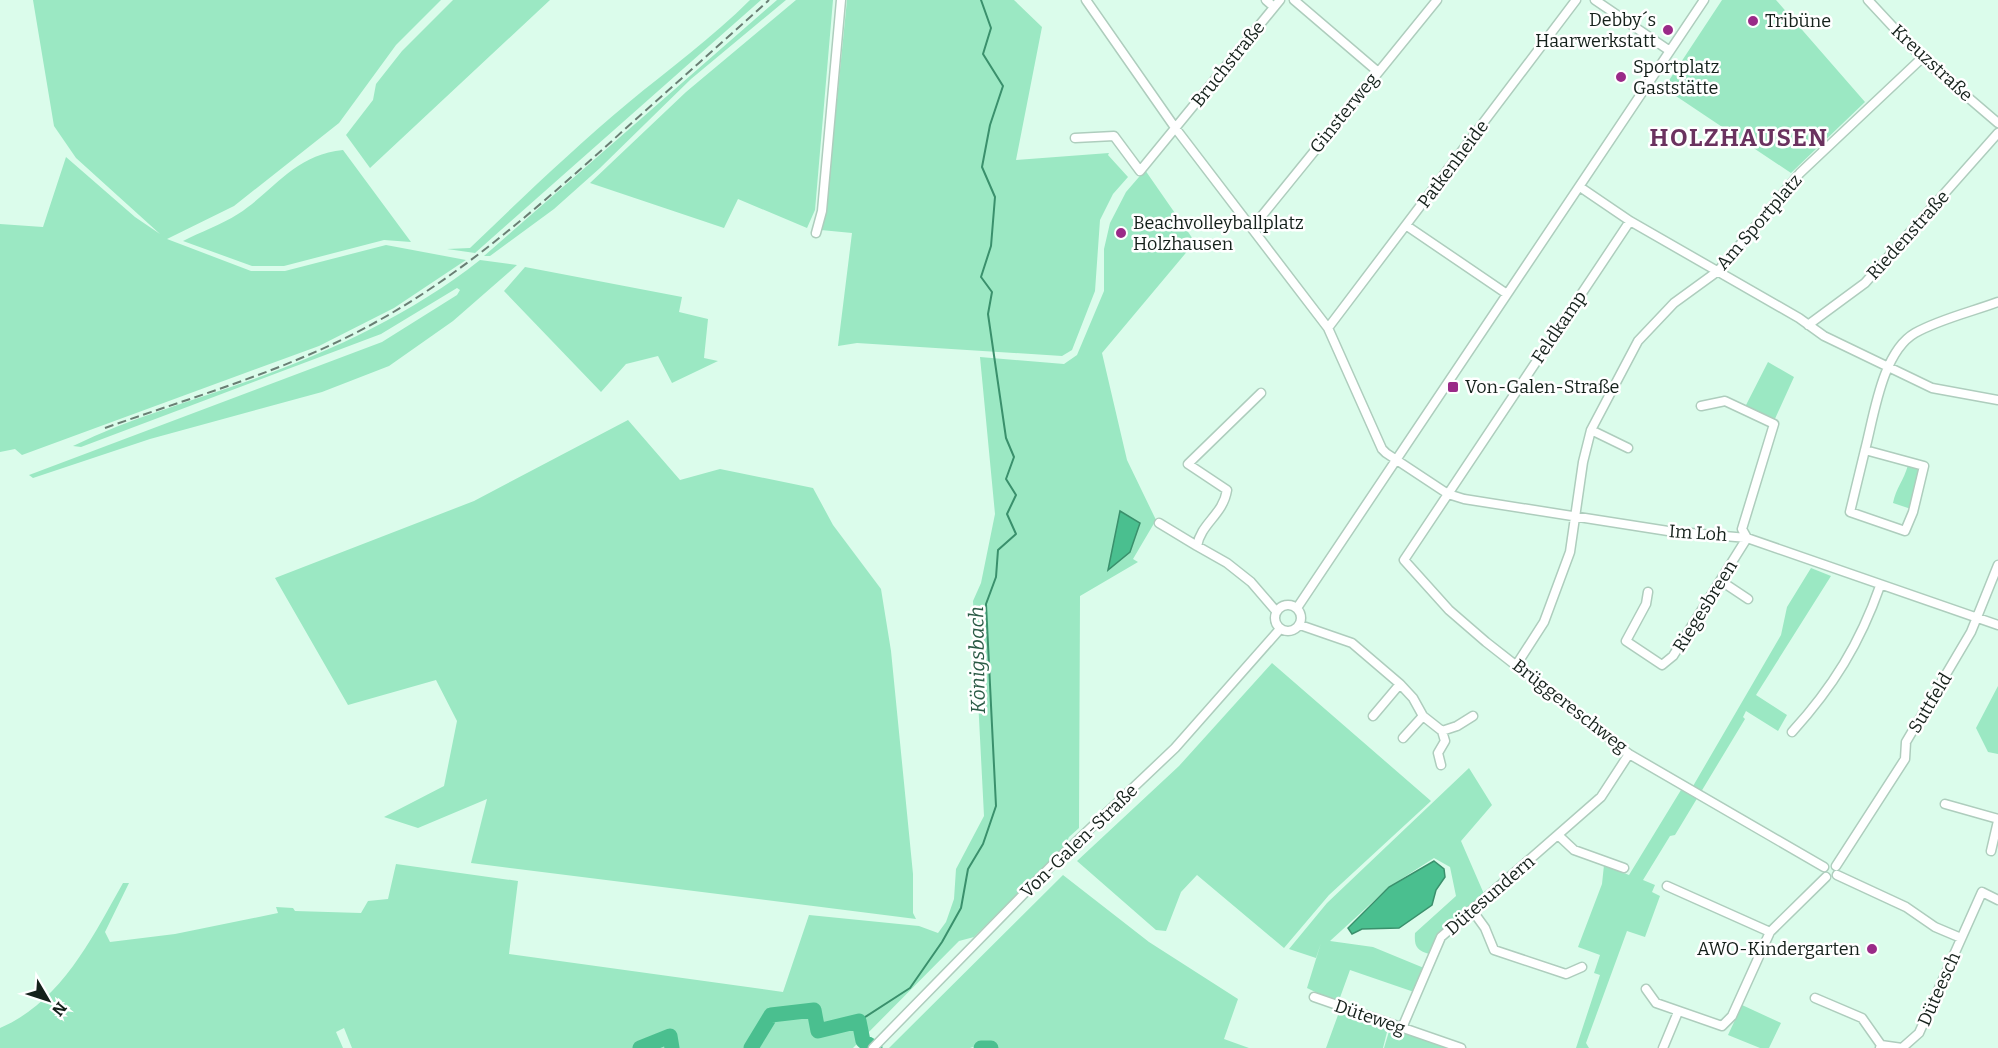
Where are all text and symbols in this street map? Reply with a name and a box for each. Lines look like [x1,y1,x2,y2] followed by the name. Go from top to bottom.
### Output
[1535,9,1656,52] place label: Debby´s Haarwerkstatt
[1765,10,1831,32] place label: Tribüne
[1746,14,1760,28] marker: Tribüne
[1187,17,1269,111] street label: Bruchstraße
[1887,20,1977,106] street label: Kreuzstraße
[1661,23,1675,37] marker: Debby´s Haarwerkstatt
[1633,56,1719,99] place label: Sportplatz Gaststätte
[1305,68,1383,158] street label: Ginsterweg
[1614,70,1628,84] marker: Sportplatz Gaststätte
[1413,116,1493,212] street label: Patkenheide
[1650,124,1828,152] district label: HOLZHAUSEN
[1711,170,1807,274] street label: Am Sportplatz
[1862,186,1954,284] street label: Riedenstraße
[1133,212,1304,255] place label: Beachvolleyballplatz Holzhausen
[1114,226,1128,240] marker: Beachvolleyballplatz Holzhausen
[1527,287,1591,367] street label: Feldkamp
[1465,376,1619,398] place label: Von-Galen-Straße
[1446,380,1460,394] marker: Von-Galen-Straße
[1668,520,1728,546] street label: Im Loh
[1668,556,1742,656] street label: Riegesbreen
[964,606,990,714] water label: Königsbach
[1508,654,1632,758] street label: Brüggereschweg
[1903,669,1957,737] street label: Suttfeld
[1016,779,1142,903] street label: Von-Galen-Straße
[1441,850,1539,940] street label: Dütesundern
[1697,938,1861,960] place label: AWO-Kindergarten
[1865,942,1879,956] marker: AWO-Kindergarten
[1913,949,1965,1029] street label: Düteesch
[18,970,78,1030] north arrow
[1332,995,1408,1039] street label: Düteweg
[48,998,71,1020] text: N

